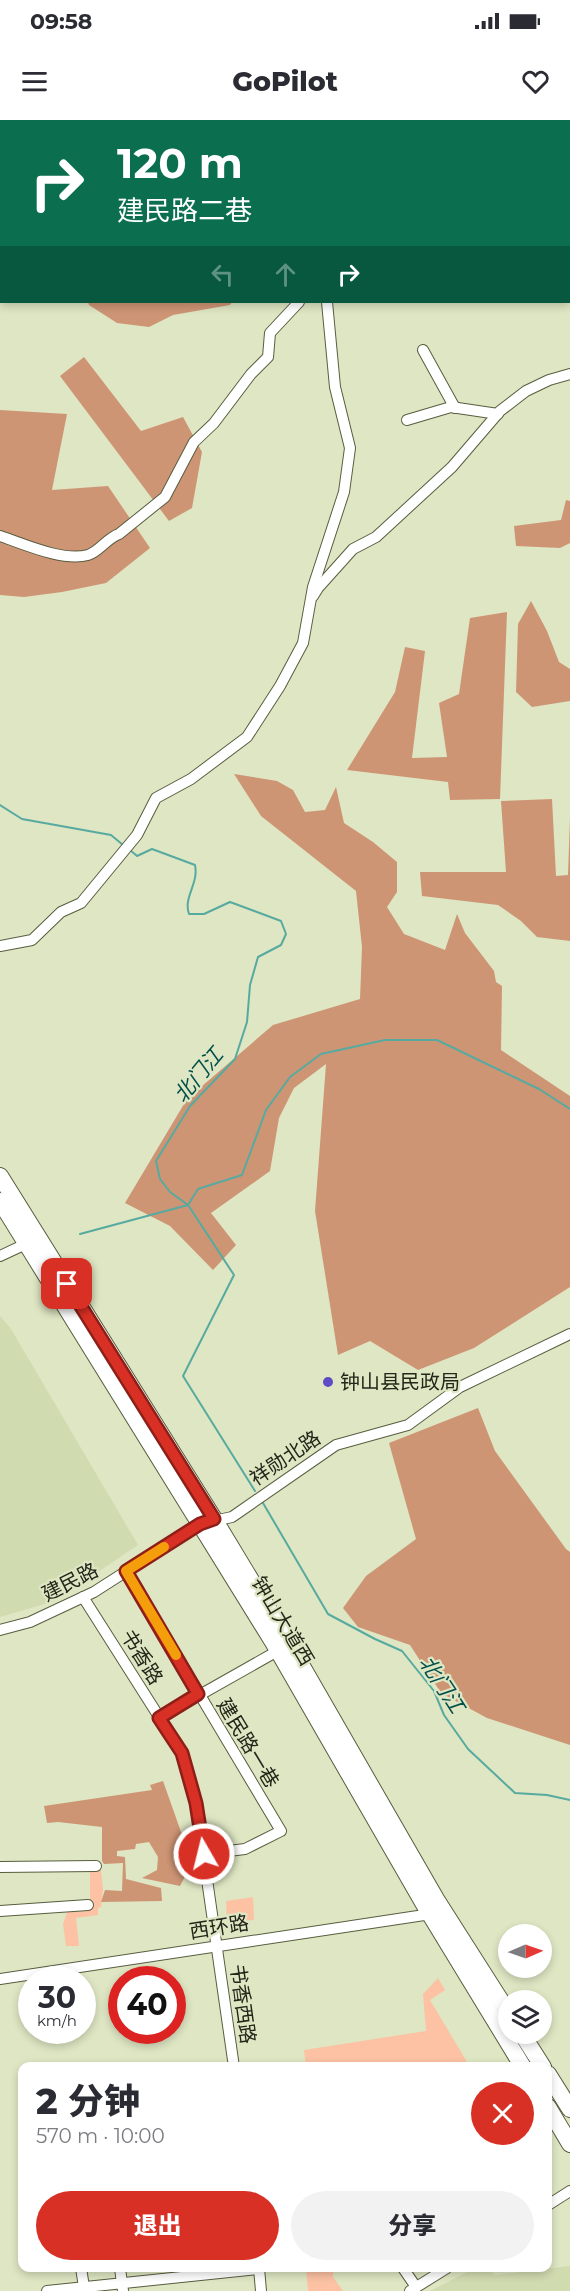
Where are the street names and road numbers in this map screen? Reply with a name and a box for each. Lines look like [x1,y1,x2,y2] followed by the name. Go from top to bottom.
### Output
[245,1426,325,1490] street label: 祥勋北路
[38,1558,102,1606] street label: 建民路
[247,1572,319,1670] street label: 钟山大道西
[116,1625,168,1689] street label: 书香路
[212,1694,284,1792] street label: 建民路一巷
[187,1910,251,1944] street label: 西环路
[226,1963,260,2045] street label: 书香西路

